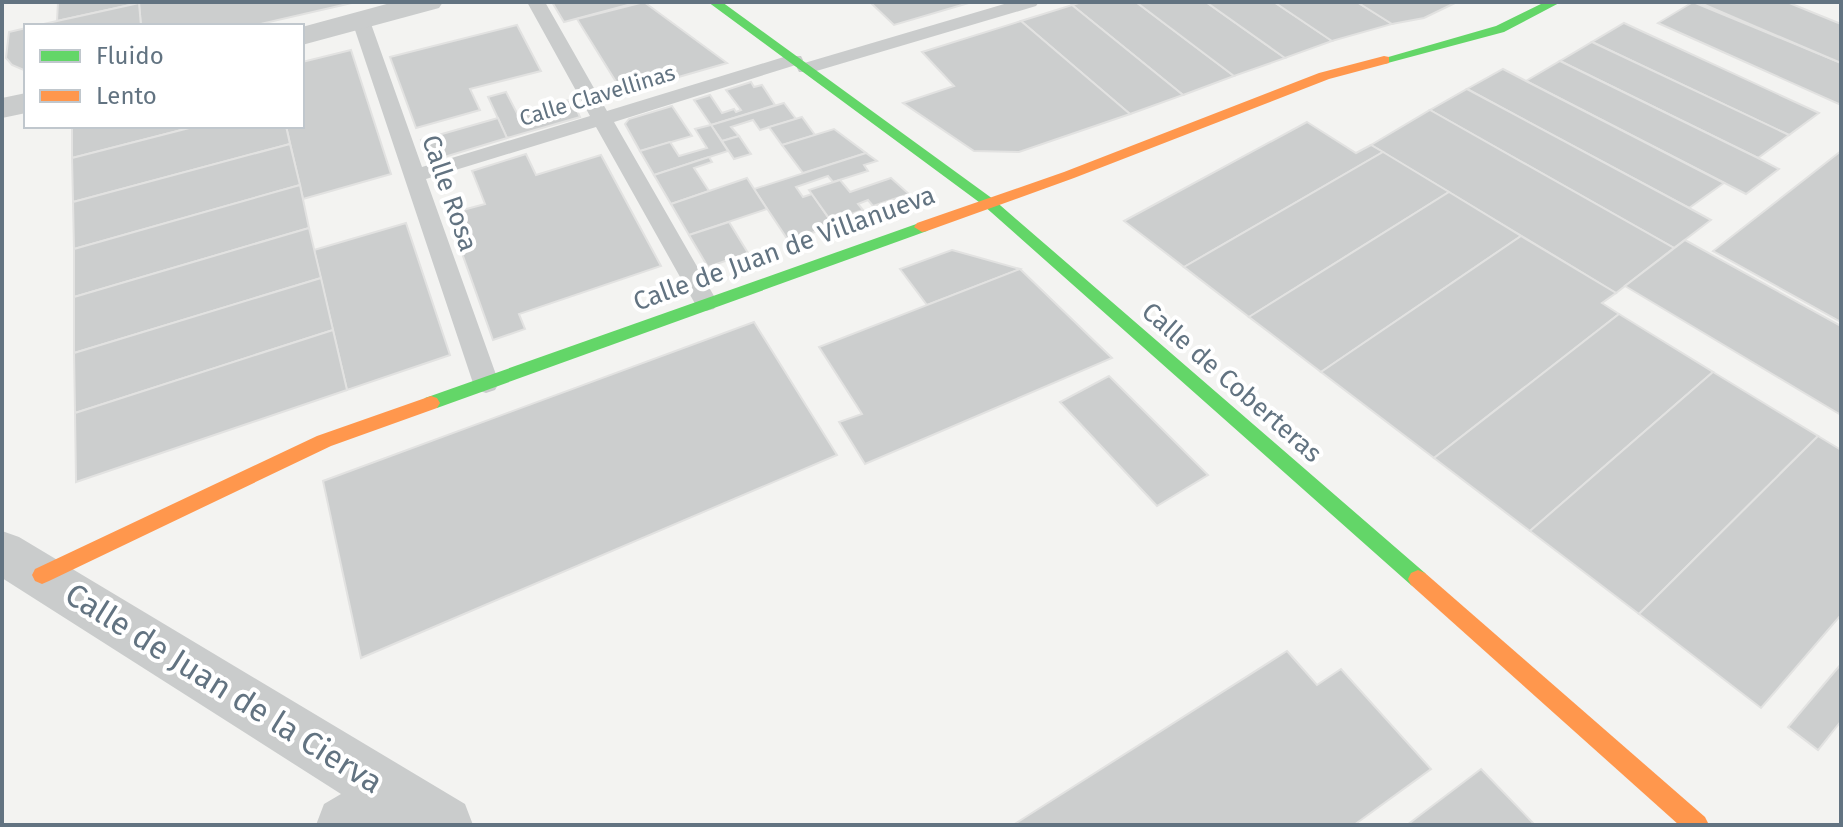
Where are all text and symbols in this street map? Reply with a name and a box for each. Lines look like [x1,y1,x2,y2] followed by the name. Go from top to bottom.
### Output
[24,24,304,128] legend
[96,42,164,70] text: Fluido
[516,59,678,132] street label: Calle Clavellinas
[96,82,157,110] text: Lento
[415,131,484,255] street label: Calle Rosa
[629,179,939,318] street label: Calle de Juan de Villanueva
[1135,296,1328,469] street label: Calle de Coberteras
[58,575,390,801] street label: Calle de Juan de la Cierva

